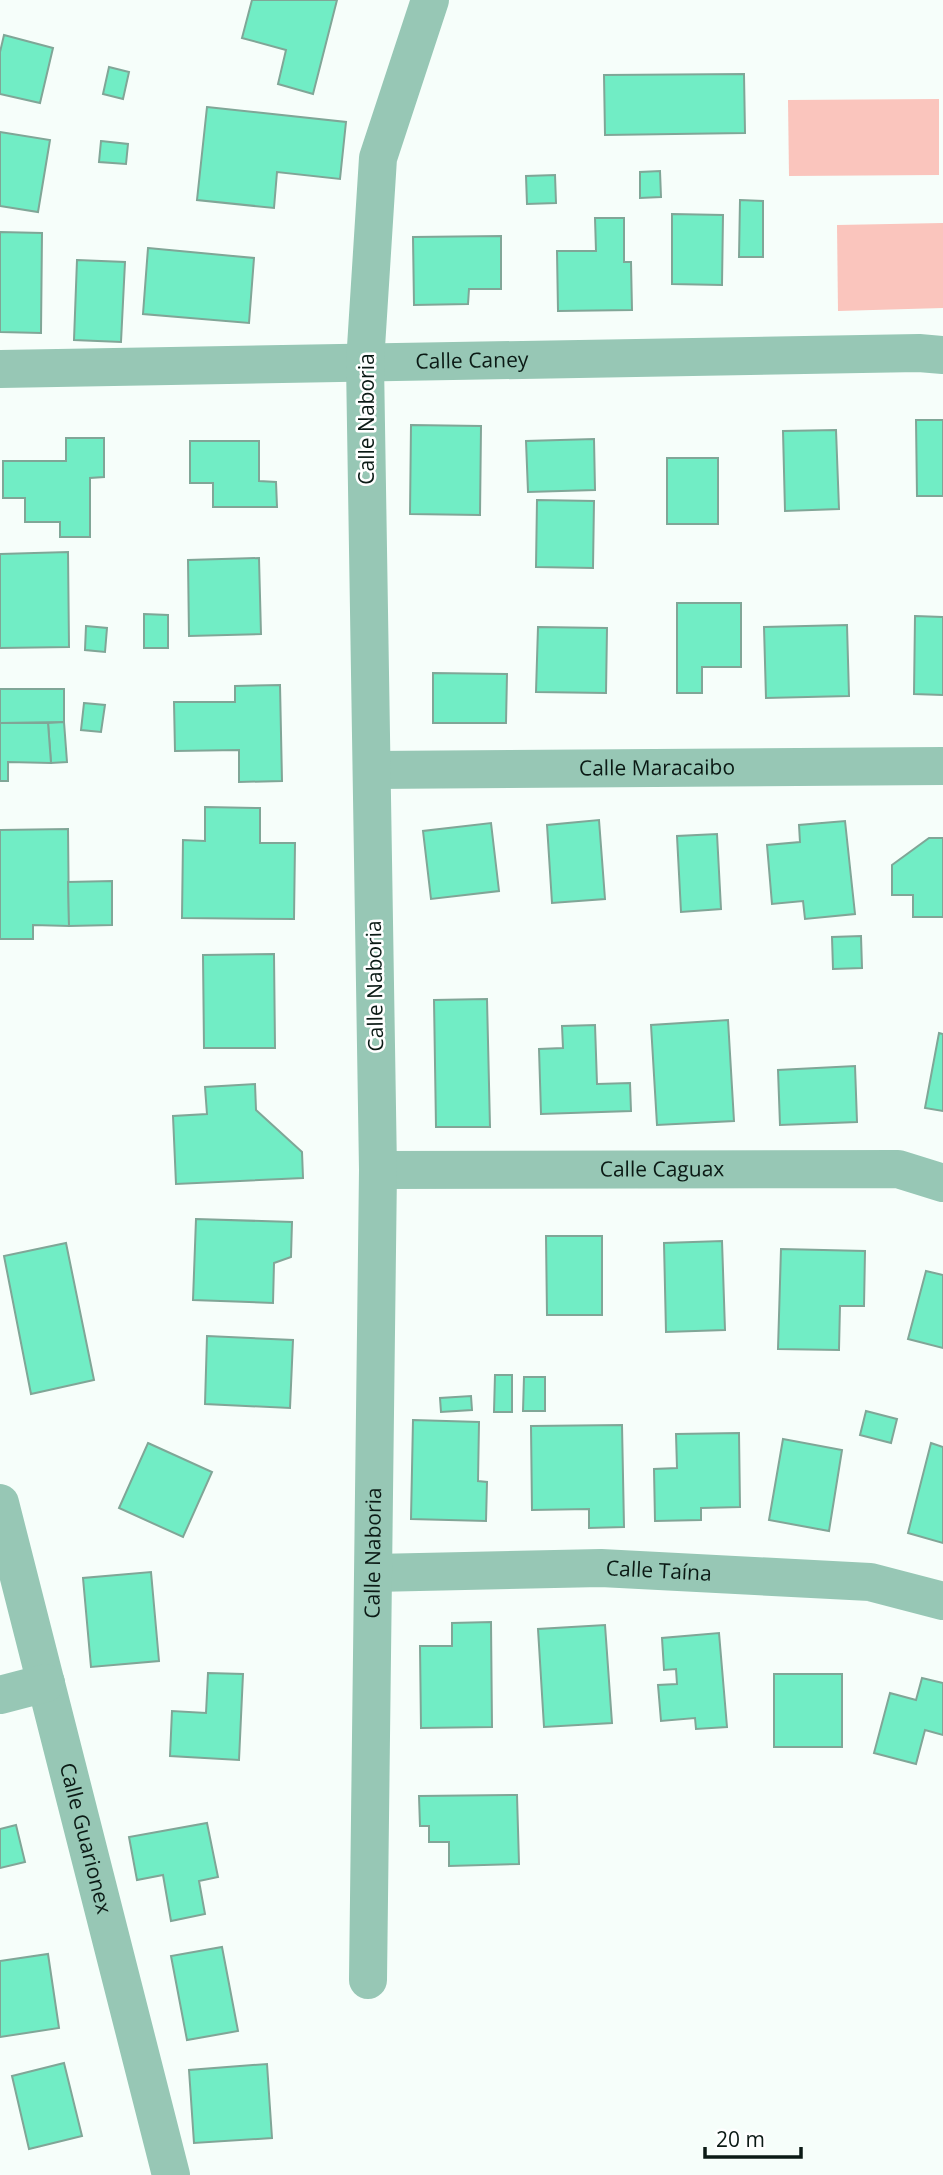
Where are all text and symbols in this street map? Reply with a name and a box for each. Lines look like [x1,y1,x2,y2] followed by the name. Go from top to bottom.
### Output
[415,345,529,375] street label: Calle Caney
[352,353,380,485] street label: Calle Naboria
[579,752,735,782] street label: Calle Maracaibo
[359,920,389,1052] street label: Calle Naboria
[600,1154,724,1183] street label: Calle Caguax
[357,1487,387,1619] street label: Calle Naboria
[605,1553,713,1587] street label: Calle Taína
[54,1760,119,1917] street label: Calle Guarionex
[705,2116,801,2160] scale bar
[716,2125,765,2153] text: 20 m

